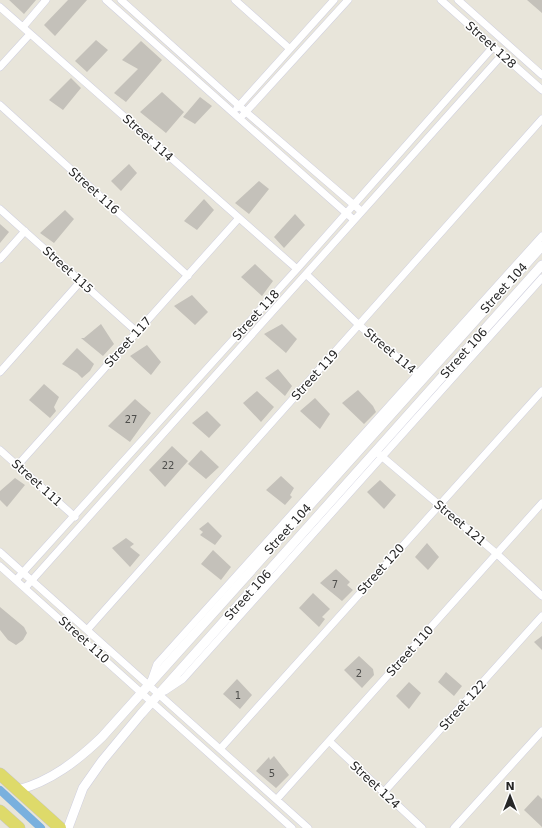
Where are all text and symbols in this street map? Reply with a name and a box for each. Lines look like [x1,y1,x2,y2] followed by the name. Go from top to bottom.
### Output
[463,19,519,71] street label: Street 128
[120,112,176,164] street label: Street 114
[66,165,122,217] street label: Street 116
[40,244,96,296] street label: Street 115
[478,260,530,316] street label: Street 104
[230,287,282,343] street label: Street 118
[102,314,154,370] street label: Street 117
[361,325,419,377] street label: Street 114
[438,325,490,381] street label: Street 106
[289,347,341,403] street label: Street 119
[125,414,137,425] house number: 27
[9,457,65,509] street label: Street 111
[162,460,174,471] house number: 22
[431,497,489,549] street label: Street 121
[262,501,314,557] street label: Street 104
[355,541,407,597] street label: Street 120
[222,567,274,623] street label: Street 106
[332,579,338,590] house number: 7
[56,614,112,666] street label: Street 110
[384,623,436,679] street label: Street 110
[356,668,362,679] house number: 2
[437,677,489,733] street label: Street 122
[235,690,241,701] house number: 1
[347,758,403,812] street label: Street 124
[269,768,275,779] house number: 5
[490,776,530,816] north arrow
[505,780,515,793] text: N

